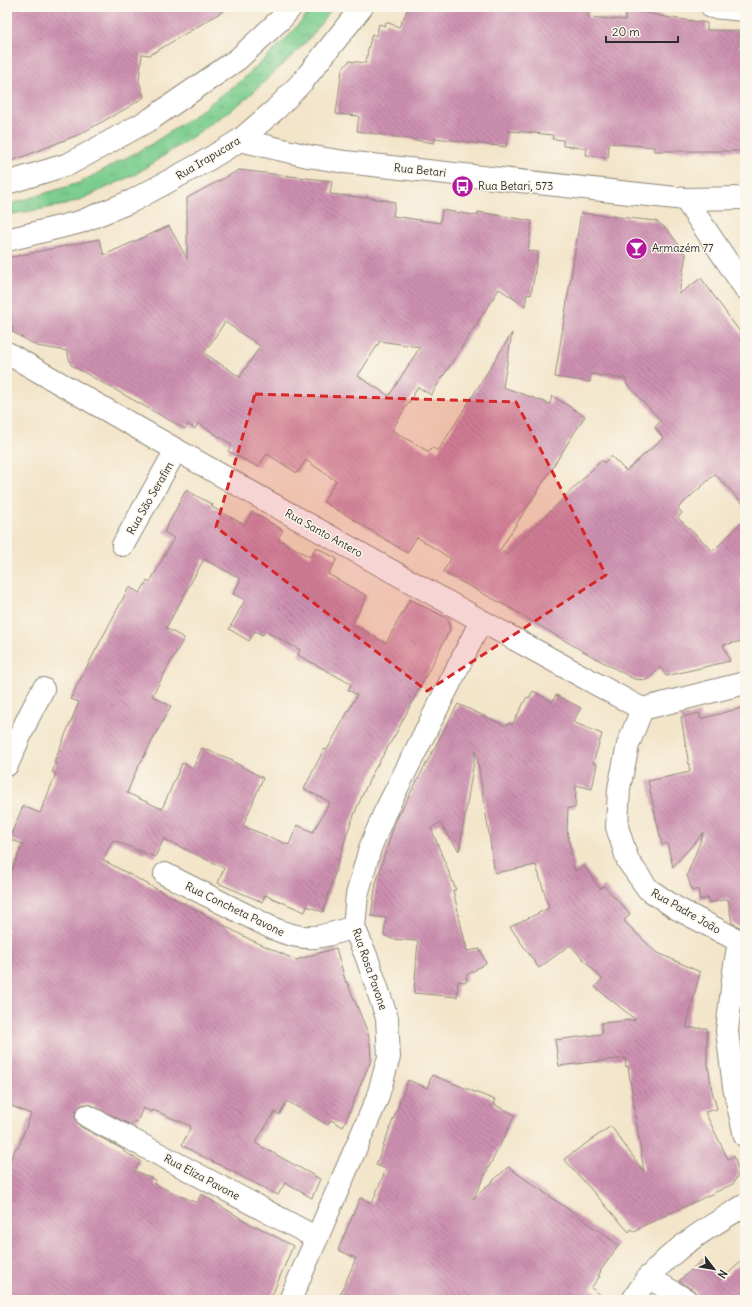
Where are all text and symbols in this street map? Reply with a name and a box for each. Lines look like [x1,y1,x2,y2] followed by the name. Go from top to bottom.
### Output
[606,18,678,44] scale bar
[612,24,640,39] text: 20 m
[173,133,243,183] street label: Rua Irapucara
[393,160,447,180] street label: Rua Betari
[449,173,475,199] bus stop icon: Rua Betari, 573
[478,179,553,193] place label: Rua Betari, 573
[624,235,650,261] bar icon: Armazém 77
[652,241,714,255] place label: Armazém 77
[123,459,177,537] street label: Rua São Serafim
[283,506,365,560] street label: Rua Santo Antero
[183,879,287,939] street label: Rua Concheta Pavone
[649,885,723,937] street label: Rua Padre João
[349,926,391,1012] street label: Rua Rosa Pavone
[162,1151,242,1203] street label: Rua Eliza Pavone
[694,1249,734,1289] north arrow
[715,1267,731,1281] text: N

